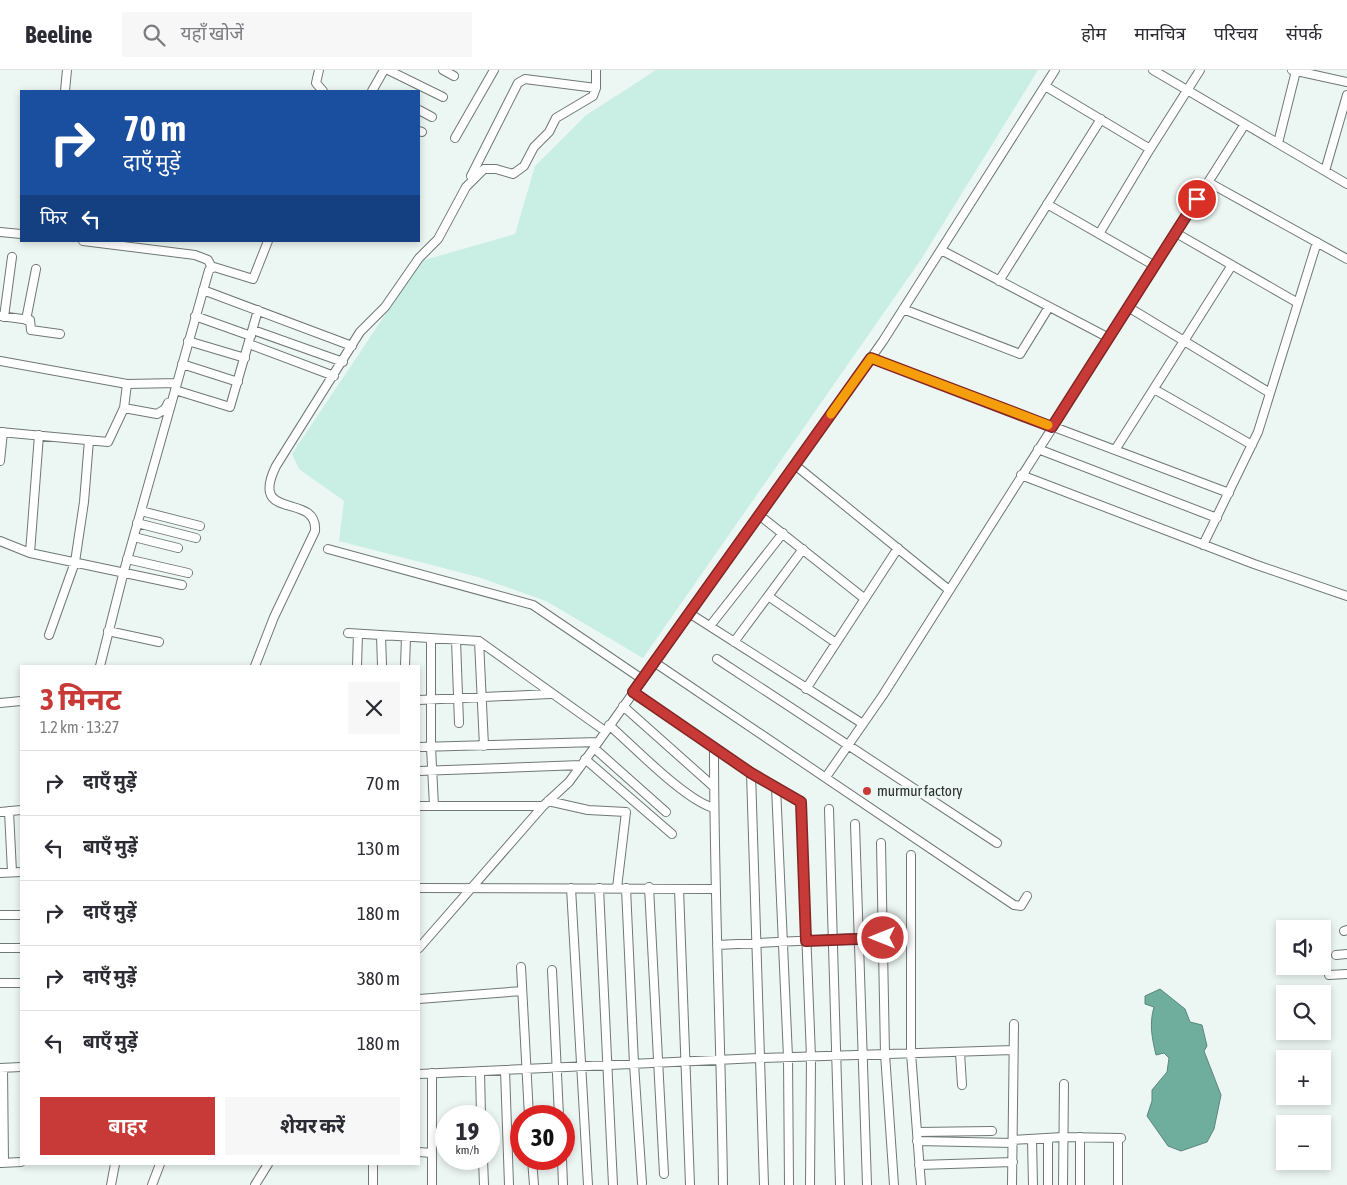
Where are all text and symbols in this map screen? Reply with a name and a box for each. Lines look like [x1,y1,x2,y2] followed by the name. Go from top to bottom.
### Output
[122,12,472,57] search box
[25,21,92,48] text: Beeline
[140,21,168,49] icon: search
[180,22,244,44] text: यहाँ खोजें
[1081,23,1106,44] text: होम
[1134,23,1186,44] text: मानचित्र
[1214,23,1258,44] text: परिचय
[1286,23,1322,44] text: संपर्क
[123,108,186,148] text: 70 m
[40,110,105,175] icon: right
[123,149,181,175] text: दाएँ मुड़ें
[1176,178,1218,220] pin
[1183,185,1211,213] icon: arrive
[77,205,105,233] icon: left
[40,206,67,228] text: फिर
[40,682,121,716] text: 3 मिनट
[348,682,400,734] button: close
[40,718,119,736] text: 1.2 km · 13:27
[40,769,68,797] icon: right
[83,770,137,792] text: दाएँ मुड़ें
[366,772,400,794] text: 70 m
[877,782,963,799] place label: murmur factory
[861,785,873,797] marker: murmur factory
[40,834,68,862] icon: left
[83,835,138,857] text: बाएँ मुड़ें
[357,837,400,859] text: 130 m
[40,899,68,927] icon: right
[83,900,137,922] text: दाएँ मुड़ें
[357,902,400,924] text: 180 m
[856,911,908,963] position arrow
[1276,920,1331,1170] map controls
[1276,920,1331,975] button: sound
[40,964,68,992] icon: right
[83,965,137,987] text: दाएँ मुड़ें
[357,967,400,989] text: 380 m
[1276,985,1331,1040] button: search
[40,1029,68,1057] icon: left
[83,1030,138,1052] text: बाएँ मुड़ें
[357,1032,400,1054] text: 180 m
[1276,1050,1331,1105] button: +
[40,1097,215,1155] button: बाहर
[225,1097,400,1155] button: शेयर करें
[510,1105,575,1170] speed limit sign: 30
[1276,1115,1331,1170] button: −
[456,1117,479,1145] text: 19
[456,1143,479,1157] text: km/h

